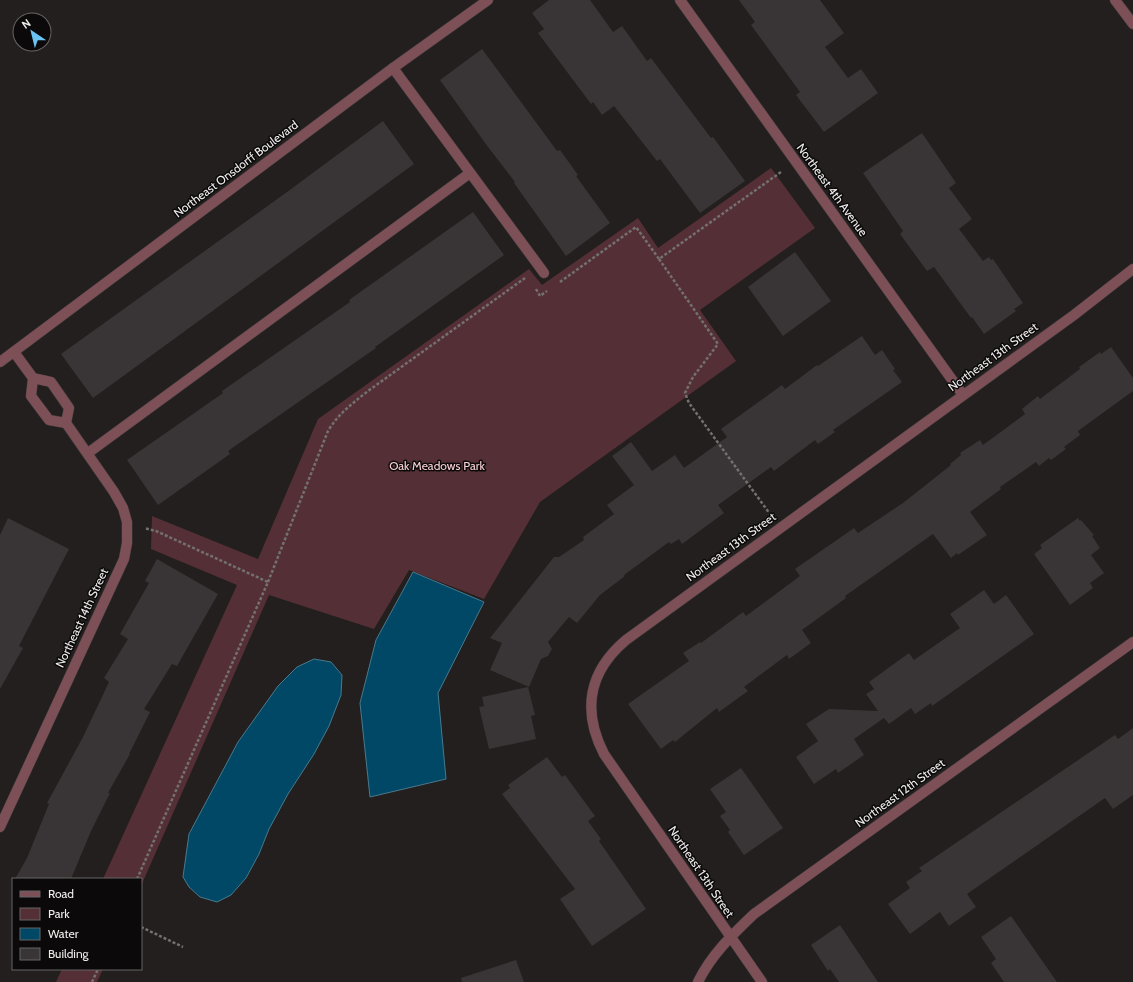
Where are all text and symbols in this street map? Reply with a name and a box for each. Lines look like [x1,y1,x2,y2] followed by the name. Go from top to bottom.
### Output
[12,12,52,52] north arrow
[19,16,33,32] text: N
[170,117,301,220] street label: Northeast Onsdorff Boulevard
[794,140,871,239] street label: Northeast 4th Avenue
[945,319,1041,394] street label: Northeast 13th Street
[389,458,485,473] park label: Oak Meadows Park
[683,509,779,584] street label: Northeast 13th Street
[52,566,111,670] street label: Northeast 14th Street
[852,755,947,830] street label: Northeast 12th Street
[665,823,738,920] street label: Northeast 13th Street
[12,878,142,970] legend
[48,886,74,901] text: Road
[48,906,70,921] text: Park
[48,926,79,941] text: Water
[48,946,90,961] text: Building

